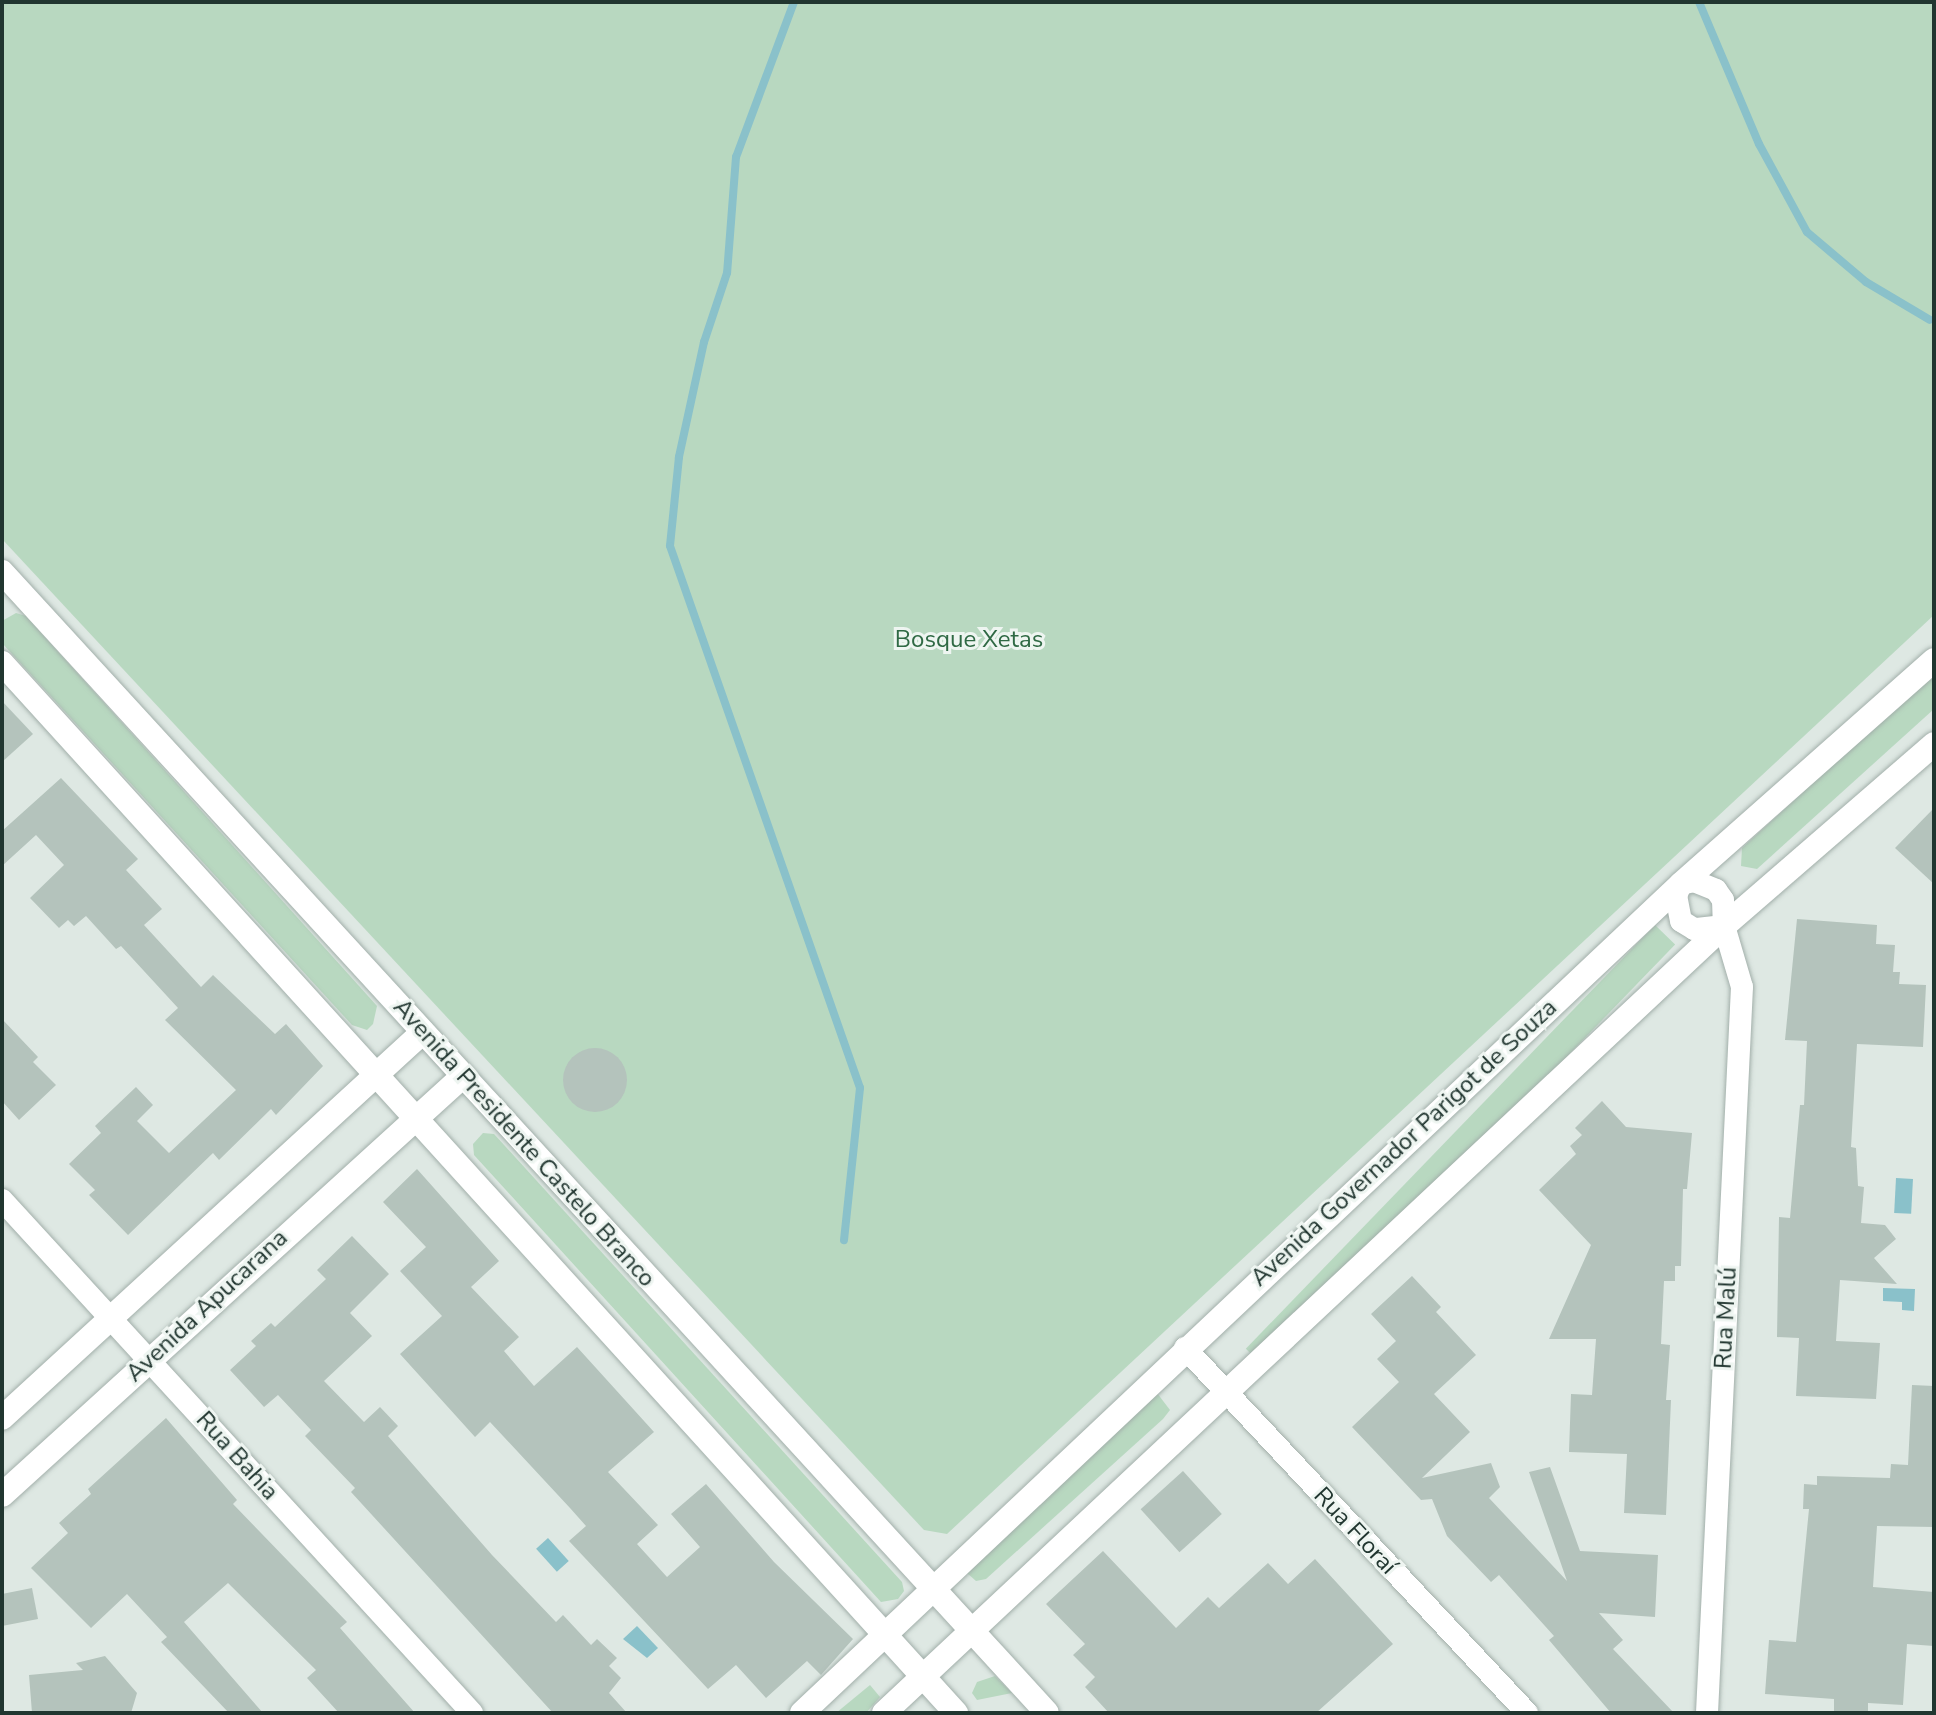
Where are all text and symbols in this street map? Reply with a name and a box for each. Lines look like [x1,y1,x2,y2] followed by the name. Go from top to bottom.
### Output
[895,626,1043,654] park label: Bosque Xetas
[387,993,661,1293] street label: Avenida Presidente Castelo Branco
[1245,993,1563,1293] street label: Avenida Governador Parigot de Souza
[120,1224,294,1388] street label: Avenida Apucarana
[1709,1266,1743,1370] street label: Rua Malú
[190,1406,284,1506] street label: Rua Bahia
[1307,1481,1403,1581] street label: Rua Floraí

